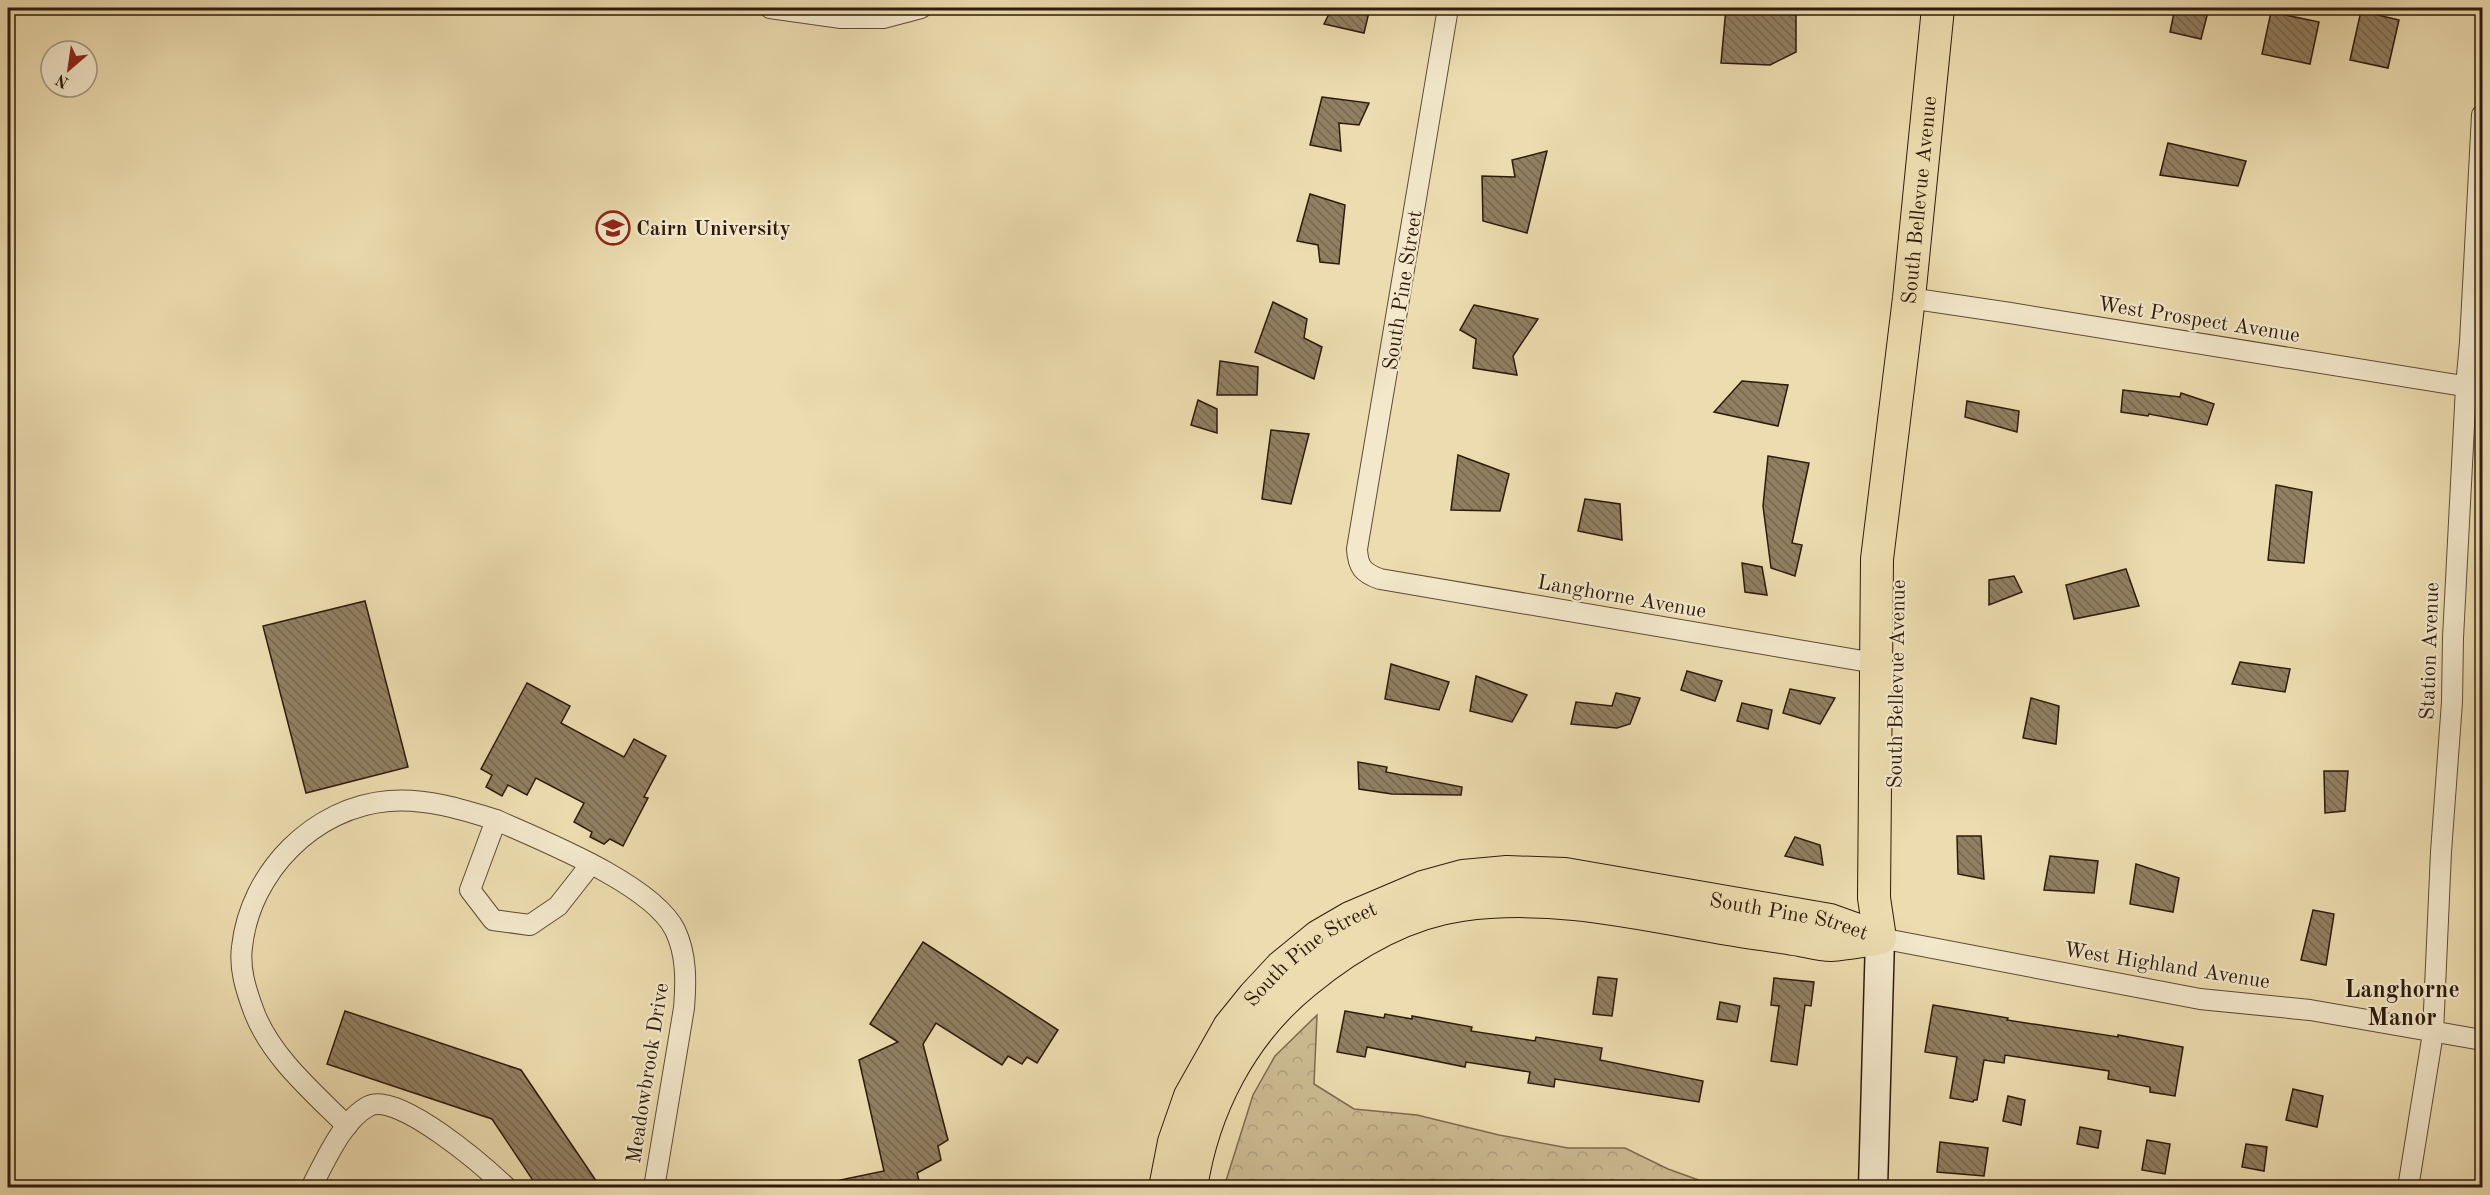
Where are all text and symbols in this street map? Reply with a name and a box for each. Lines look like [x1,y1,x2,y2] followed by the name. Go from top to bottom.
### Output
[39,39,99,99] north arrow
[53,70,72,90] text: N
[1899,95,1941,305] street label: South Bellevue Avenue
[1380,209,1427,372] street label: South Pine Street
[595,210,631,246] school or university icon: Cairn University
[636,219,791,240] place label: Cairn University
[2096,294,2301,347] street label: West Prospect Avenue
[1536,572,1708,623] street label: Langhorne Avenue
[1885,579,1910,789] street label: South Bellevue Avenue
[2418,582,2443,720] street label: Station Avenue
[1708,890,1871,945] street label: South Pine Street
[1241,899,1380,1011] street label: South Pine Street
[2062,940,2271,993] street label: West Highland Avenue
[2344,979,2460,1031] district label: Langhorne Manor
[624,982,673,1165] street label: Meadowbrook Drive

